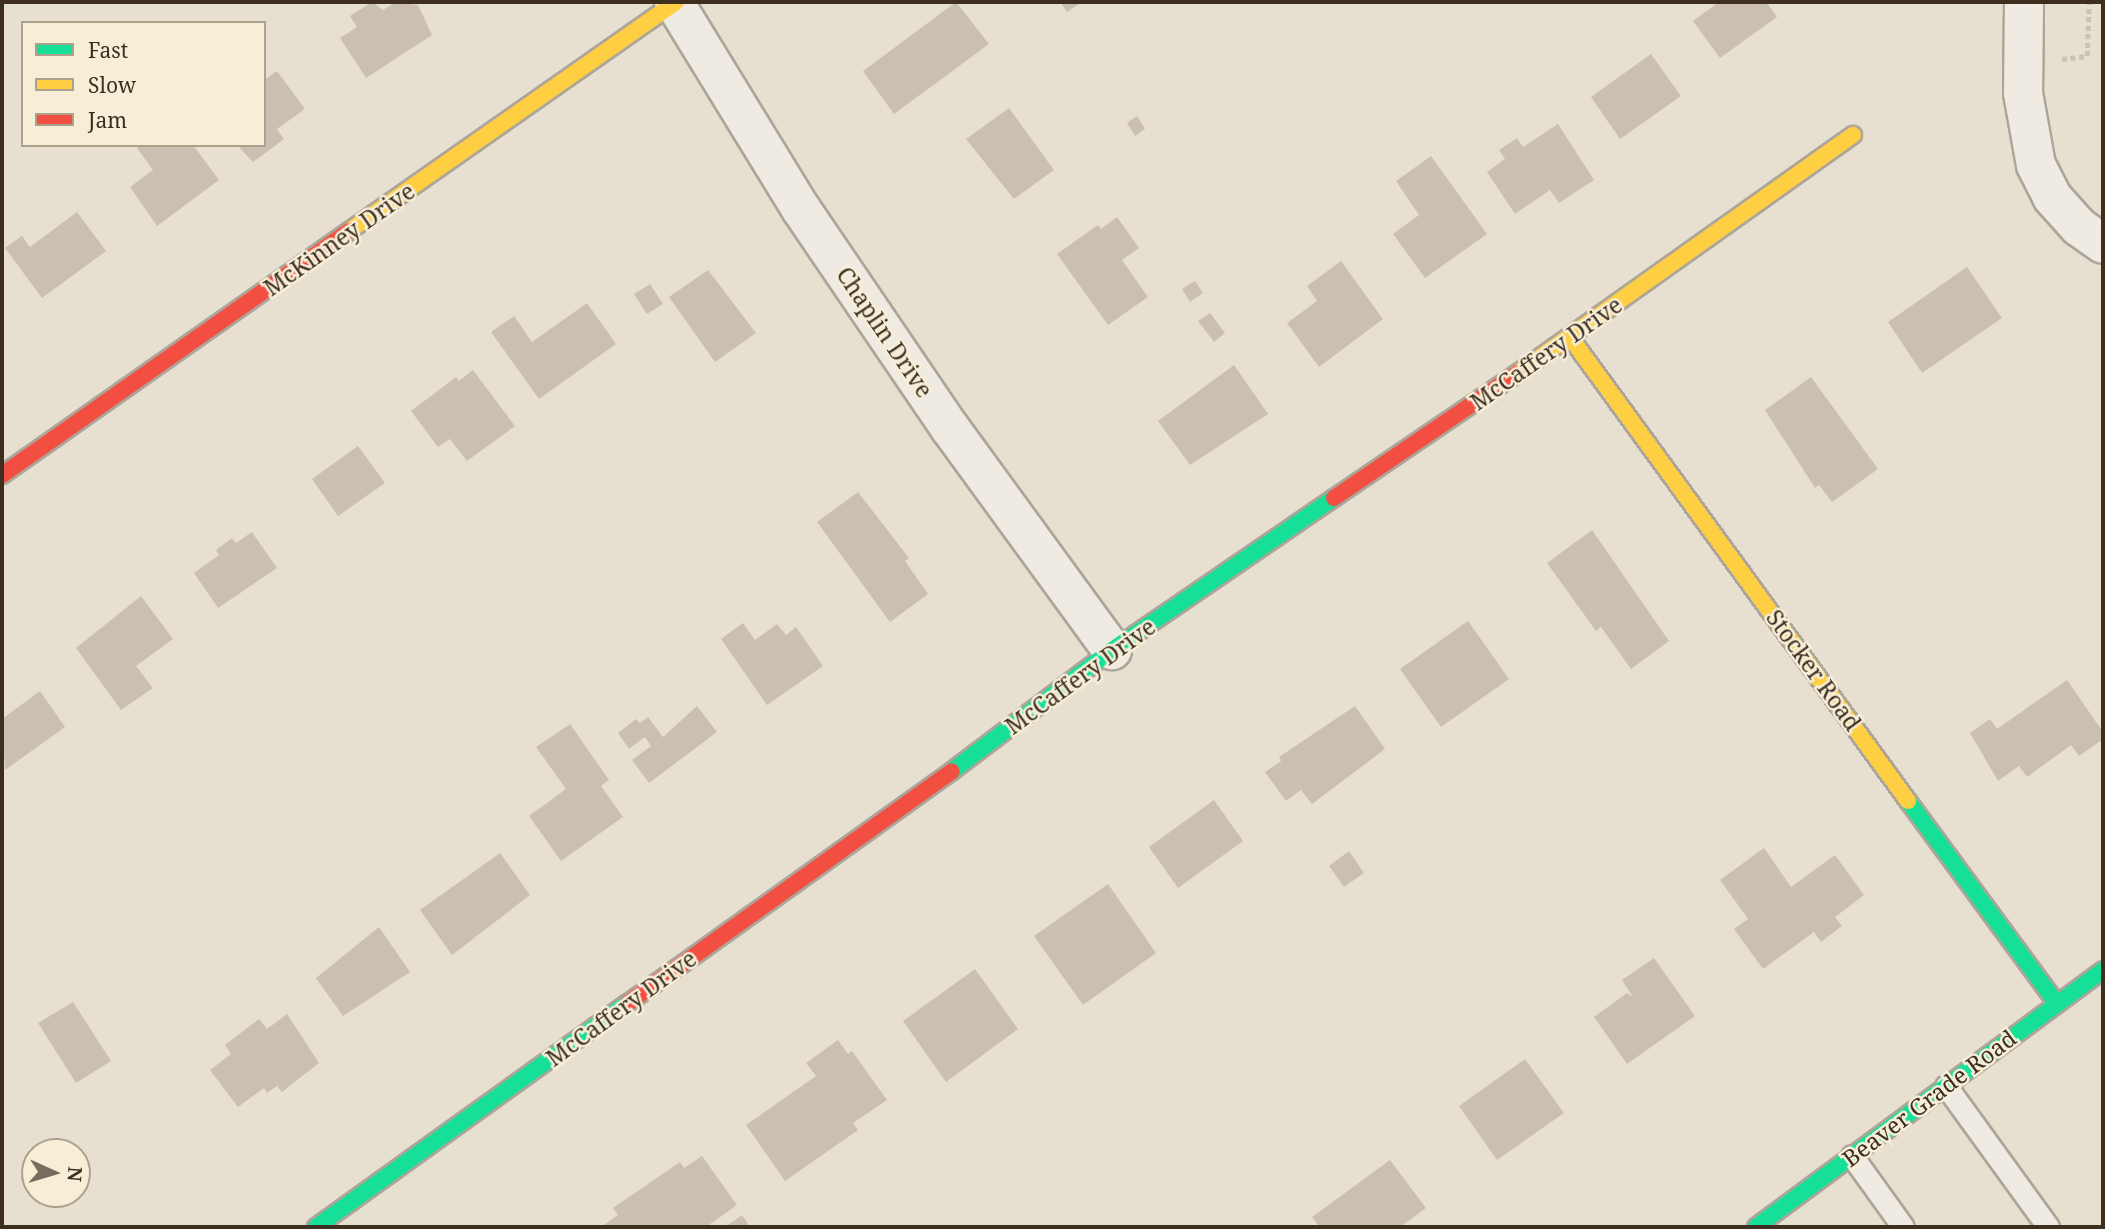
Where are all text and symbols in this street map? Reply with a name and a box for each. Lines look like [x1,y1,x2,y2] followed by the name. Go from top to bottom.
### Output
[21,21,266,147] legend
[88,36,128,64] text: Fast
[88,71,136,99] text: Slow
[88,106,127,134] text: Jam
[258,177,420,301] street label: McKinney Drive
[831,261,939,403] street label: Chaplin Drive
[1465,290,1627,416] street label: McCaffery Drive
[1761,604,1867,736] street label: Stocker Road
[1000,612,1160,740] street label: McCaffery Drive
[541,944,701,1072] street label: McCaffery Drive
[1837,1024,2021,1172] street label: Beaver Grade Road
[21,1138,91,1208] north arrow
[61,1166,88,1183] text: N

